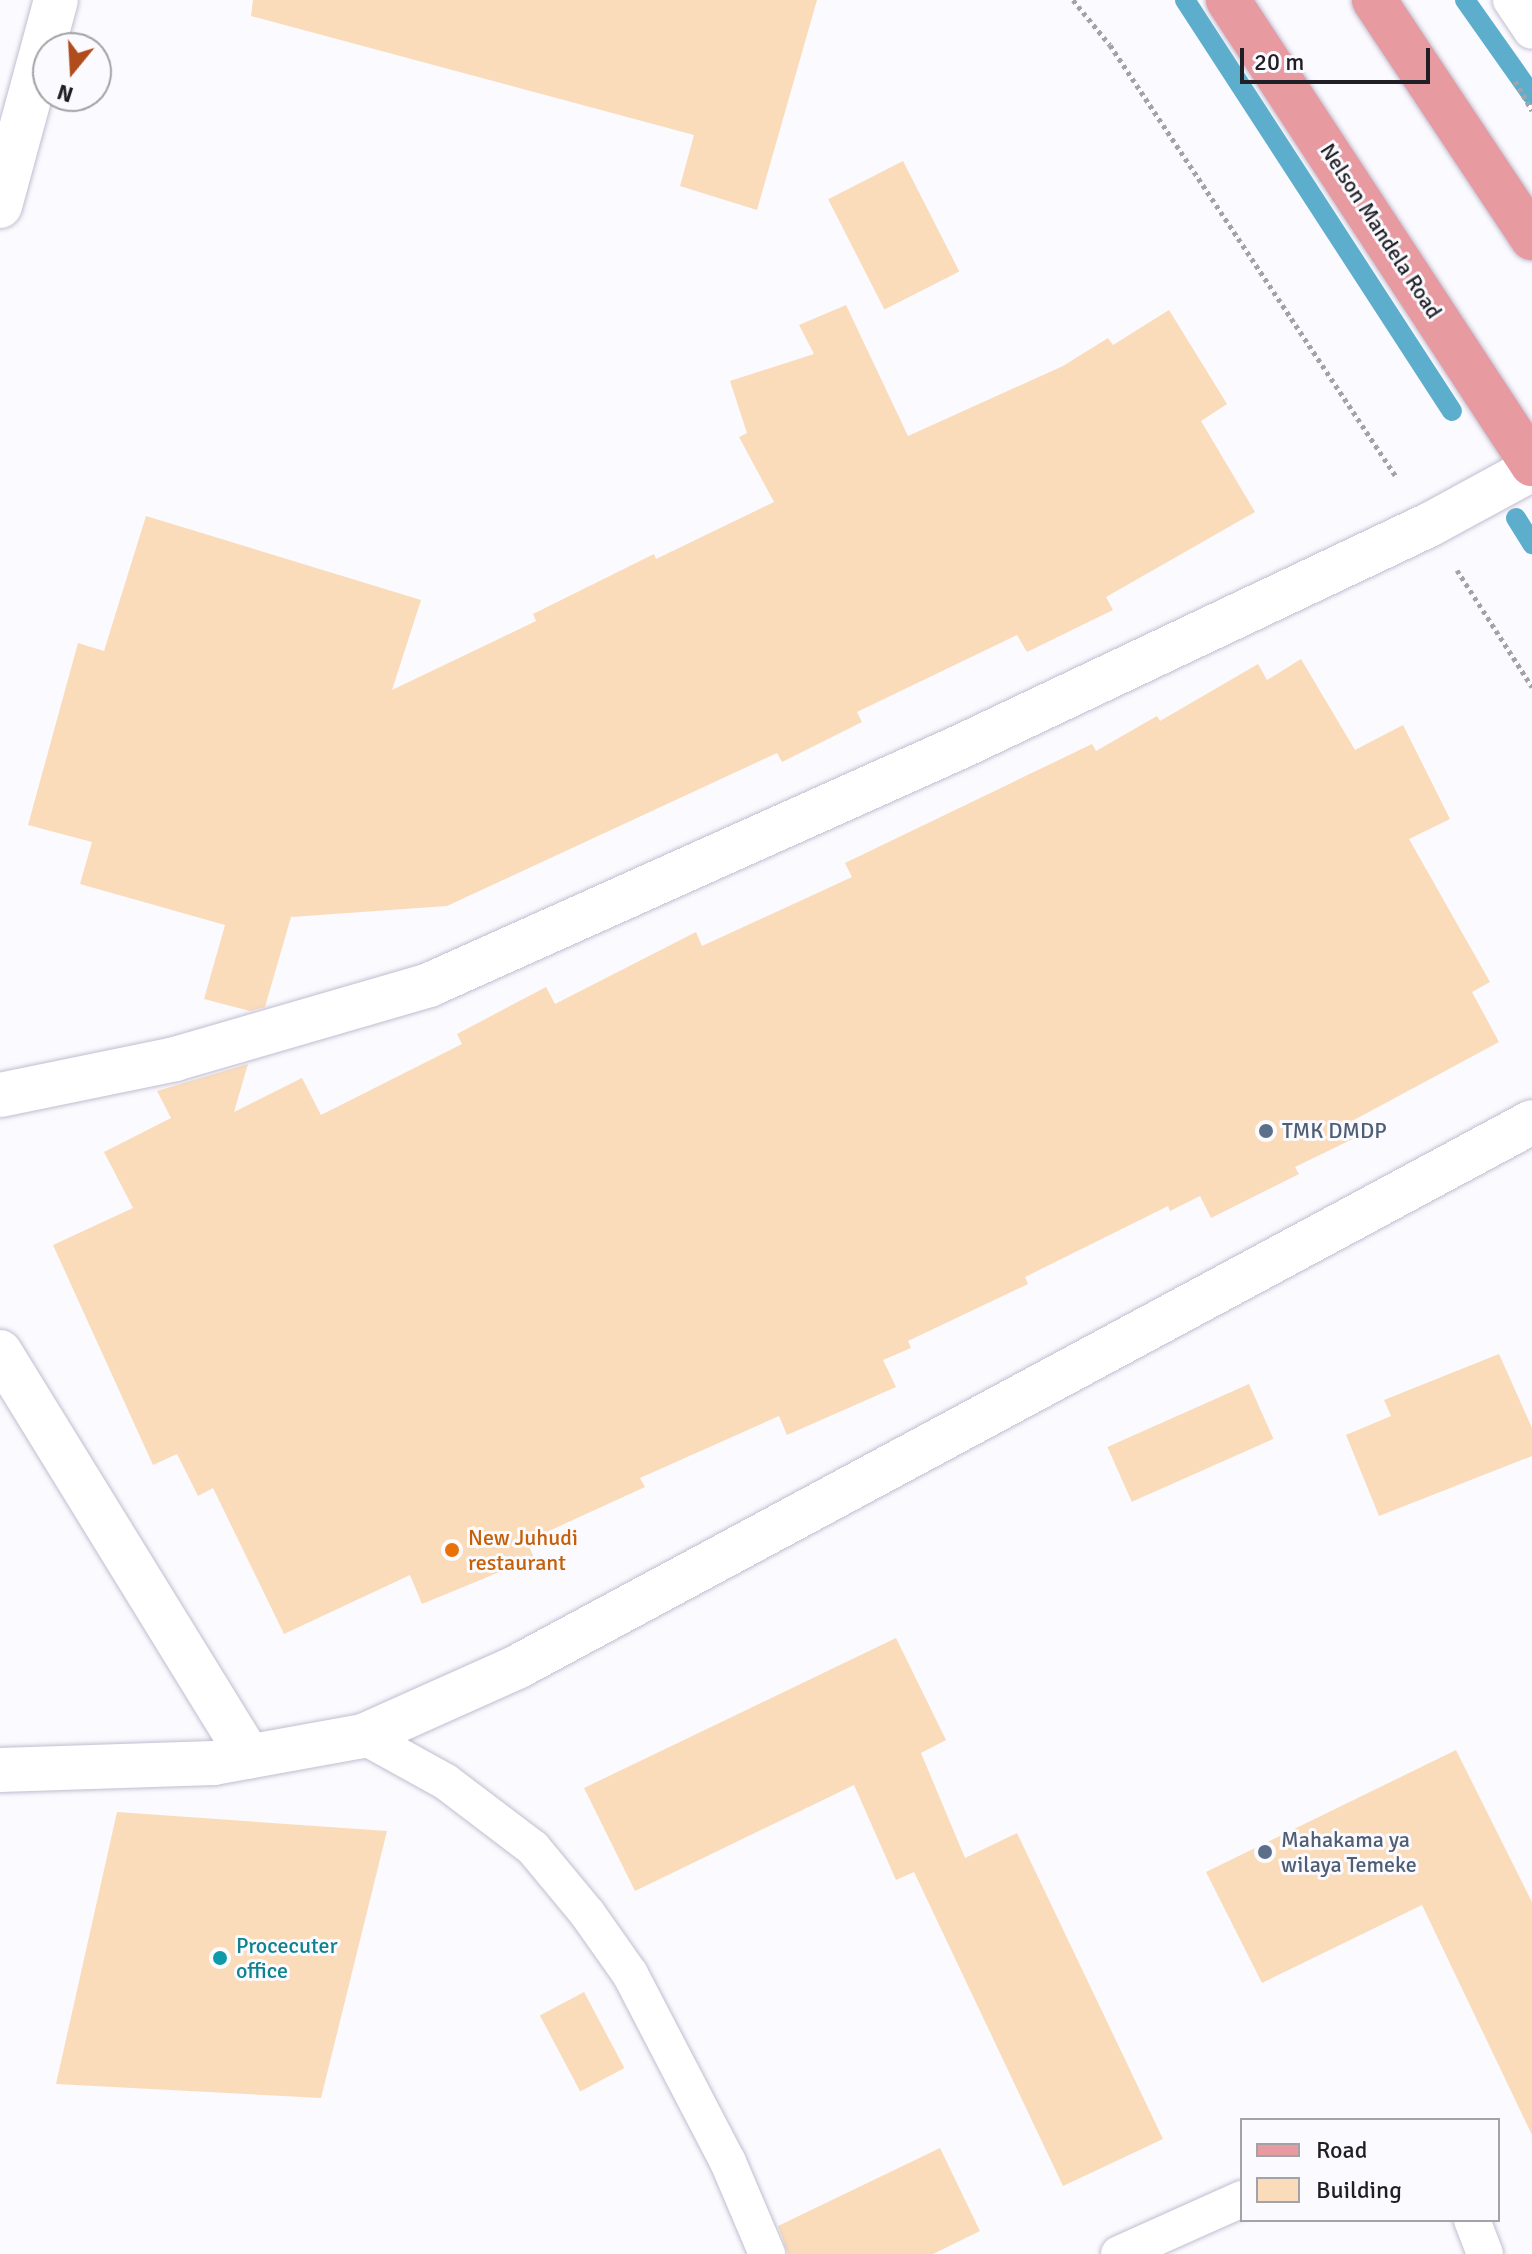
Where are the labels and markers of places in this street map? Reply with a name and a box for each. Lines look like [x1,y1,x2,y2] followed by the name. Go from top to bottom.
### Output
[1282,1118,1387,1144] place label: TMK DMDP
[1257,1122,1275,1140] marker: TMK DMDP
[468,1524,578,1576] place label: New Juhudi restaurant
[443,1541,461,1559] marker: New Juhudi restaurant
[1281,1826,1417,1878] place label: Mahakama ya wilaya Temeke
[1256,1843,1274,1861] marker: Mahakama ya wilaya Temeke
[236,1932,338,1984] place label: Procecuter office
[211,1949,229,1967] marker: Procecuter office

